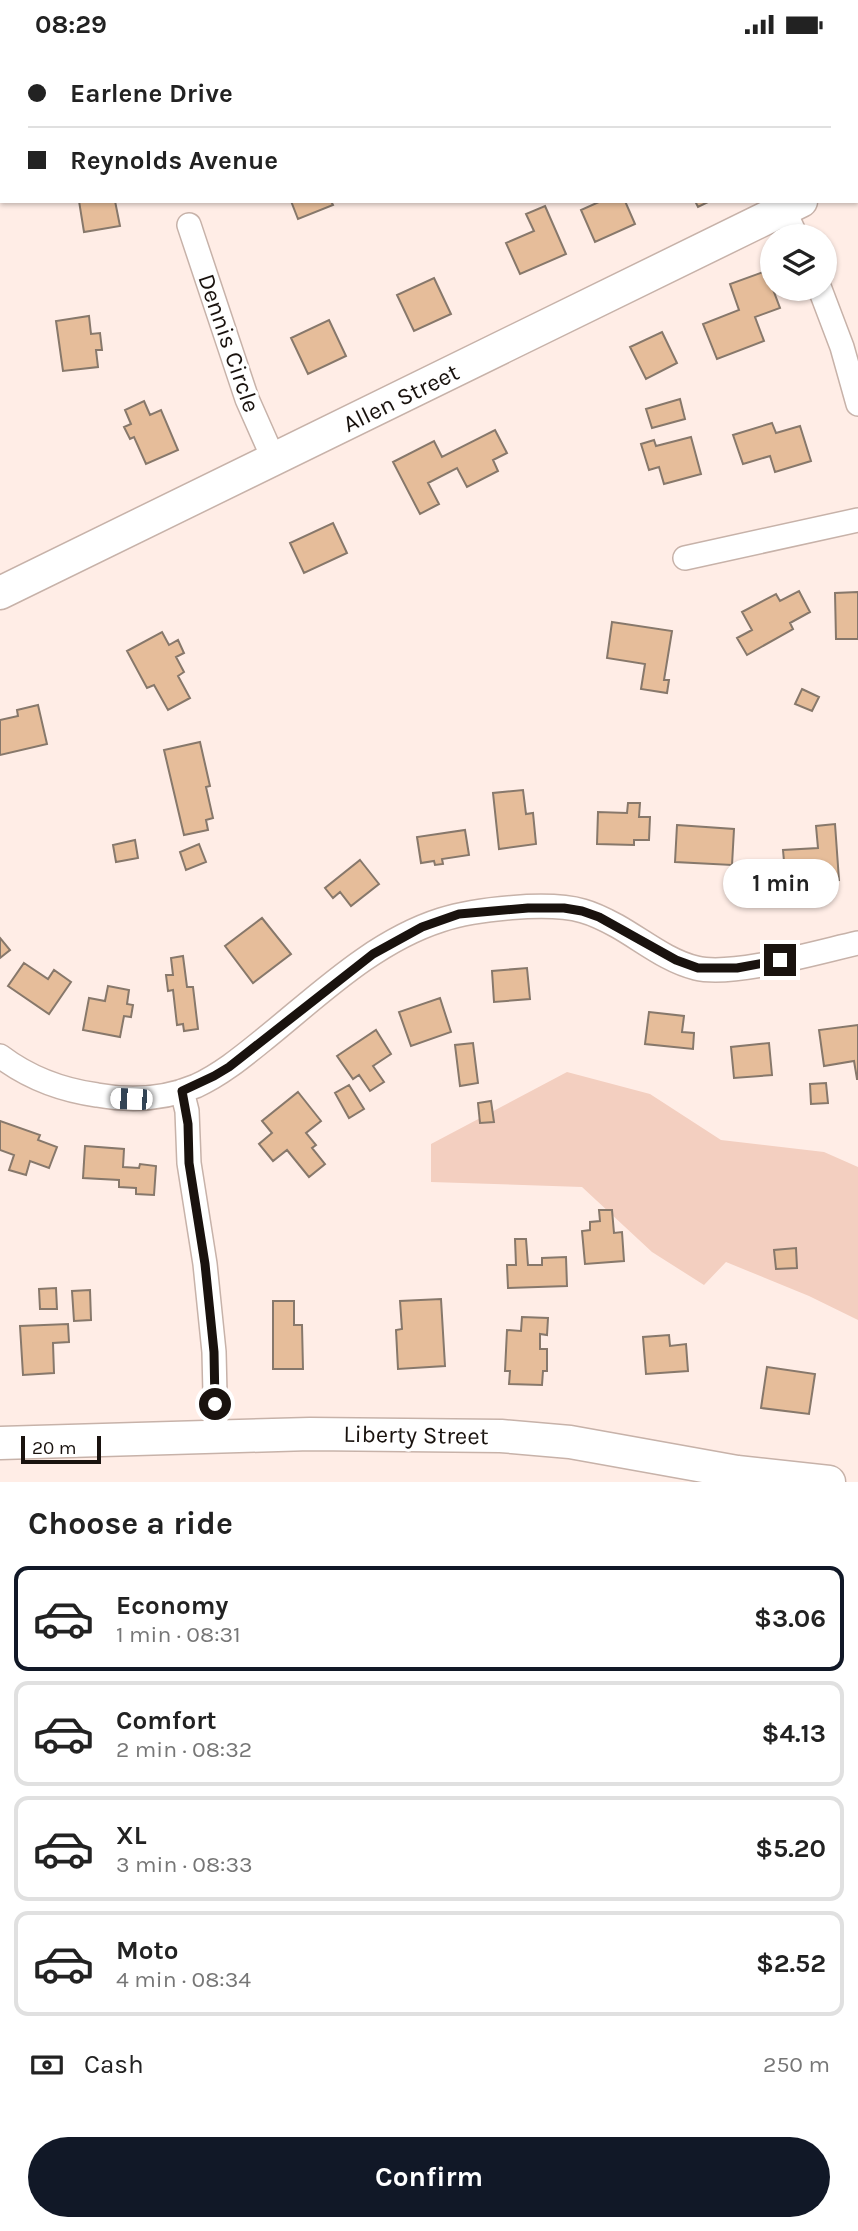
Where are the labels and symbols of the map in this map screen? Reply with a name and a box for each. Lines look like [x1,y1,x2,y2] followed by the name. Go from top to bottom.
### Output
[192,270,266,416] street label: Dennis Circle
[338,358,464,438] street label: Allen Street
[722,859,838,907] callout: 1 min
[764,944,796,976] route end
[110,1088,153,1110] car
[199,1388,231,1420] route start
[343,1420,489,1450] street label: Liberty Street
[21,1433,102,1465] scale bar

